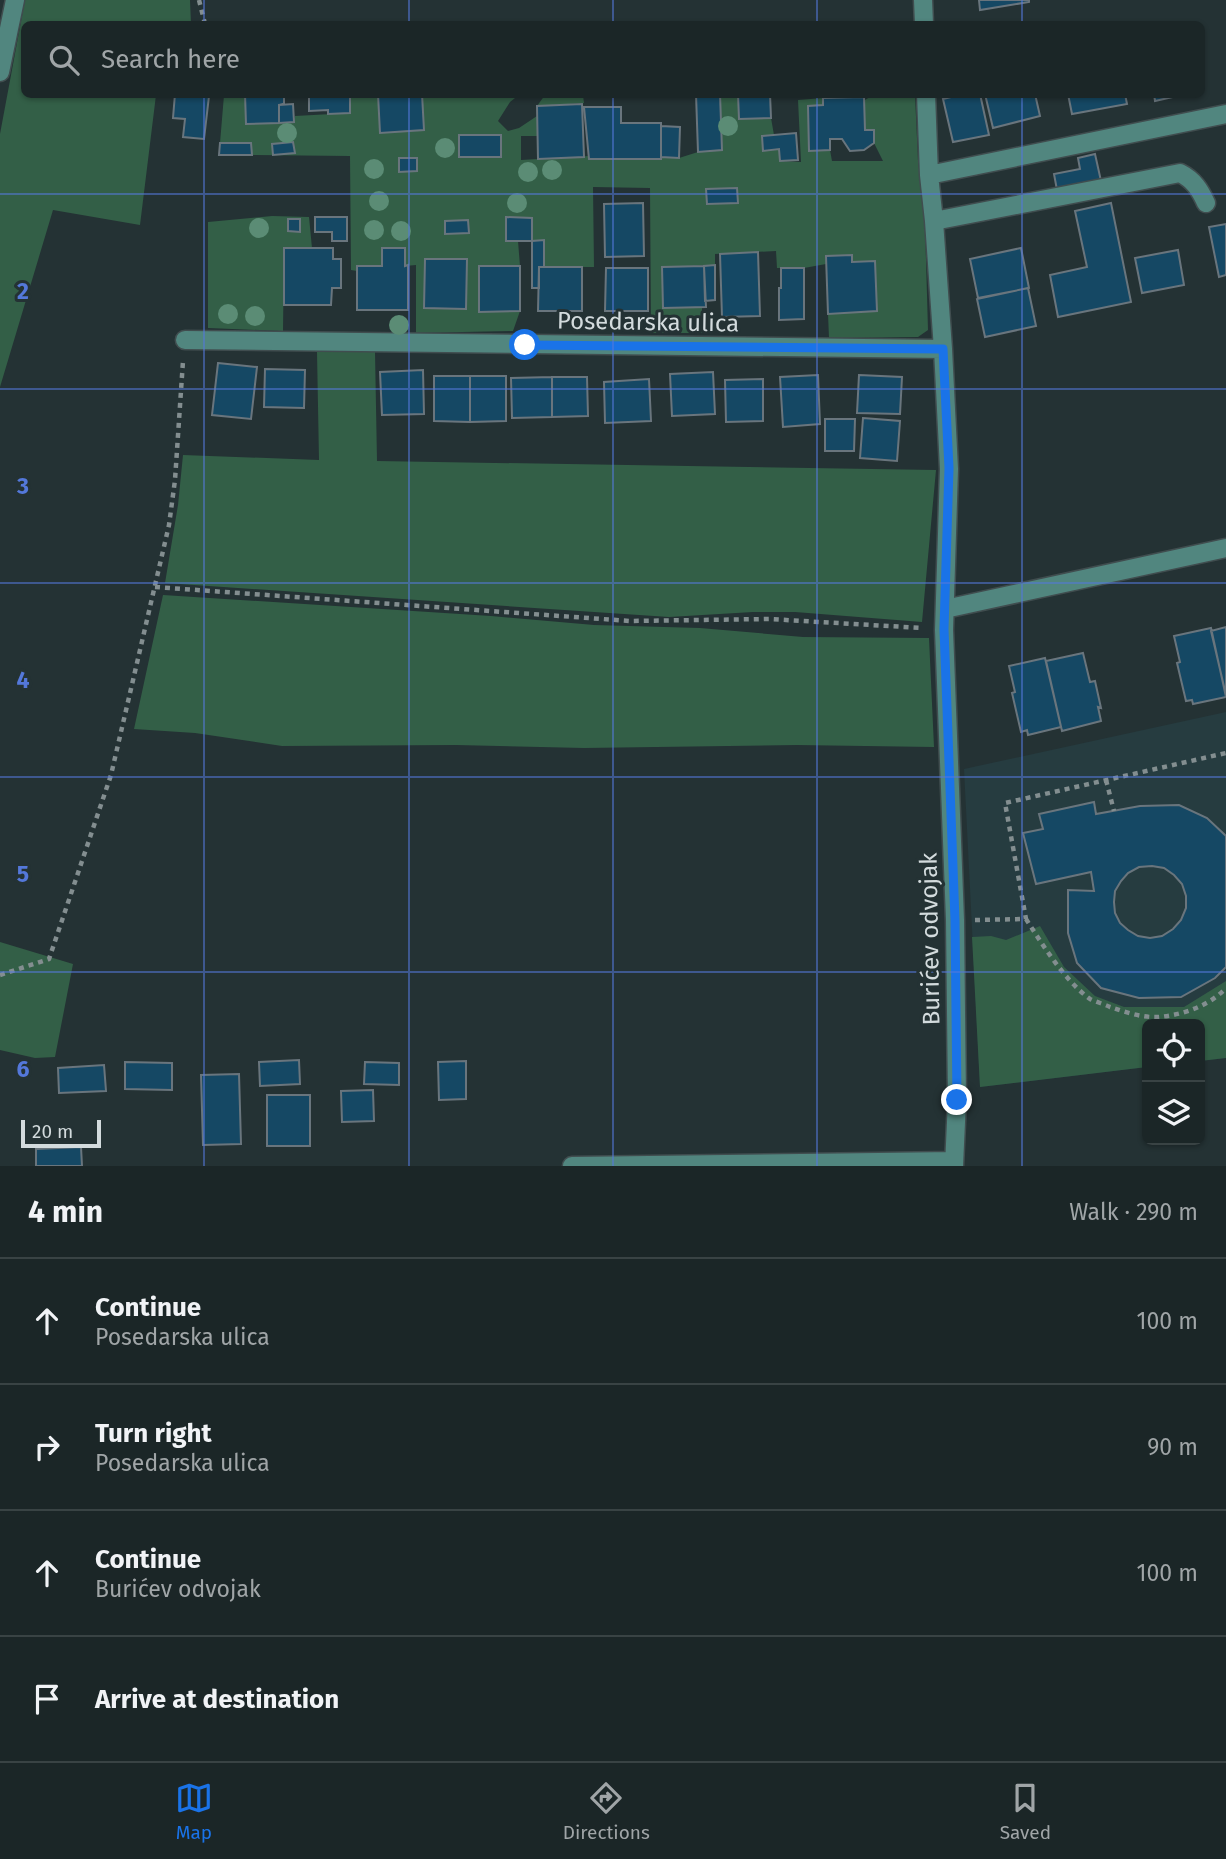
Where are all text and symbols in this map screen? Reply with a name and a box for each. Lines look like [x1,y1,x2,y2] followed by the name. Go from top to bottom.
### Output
[21,21,1205,98] search box
[45,41,83,79] icon: search
[101,44,240,75] text: Search here
[17,277,29,305] text: 2
[557,306,739,338] street label: Posedarska ulica
[509,329,540,360] route start
[16,472,29,500] text: 3
[17,666,30,694] text: 4
[914,852,946,1026] street label: Burićev odvojak
[17,860,29,888] text: 5
[1142,1019,1205,1145] map controls
[1142,1019,1205,1082] button: locate
[17,1055,30,1083] text: 6
[1142,1082,1205,1145] button: layers
[941,1084,972,1115] route end
[21,1117,102,1149] scale bar
[32,1120,73,1143] text: 20 m
[28,1194,103,1230] text: 4 min
[1069,1198,1198,1226] text: Walk · 290 m
[95,1292,201,1323] text: Continue
[28,1302,66,1340] icon: ahead
[1137,1307,1198,1335] text: 100 m
[95,1323,270,1351] text: Posedarska ulica
[95,1418,212,1449] text: Turn right
[28,1428,66,1466] icon: right
[1147,1433,1198,1461] text: 90 m
[95,1449,270,1477] text: Posedarska ulica
[95,1544,201,1575] text: Continue
[28,1554,66,1592] icon: ahead
[1137,1559,1198,1587] text: 100 m
[95,1575,261,1603] text: Burićev odvojak
[28,1680,66,1718] icon: arrive
[95,1684,339,1715] text: Arrive at destination
[175,1779,213,1844] tab: Map
[563,1779,650,1844] tab: Directions
[1000,1779,1051,1844] tab: Saved

